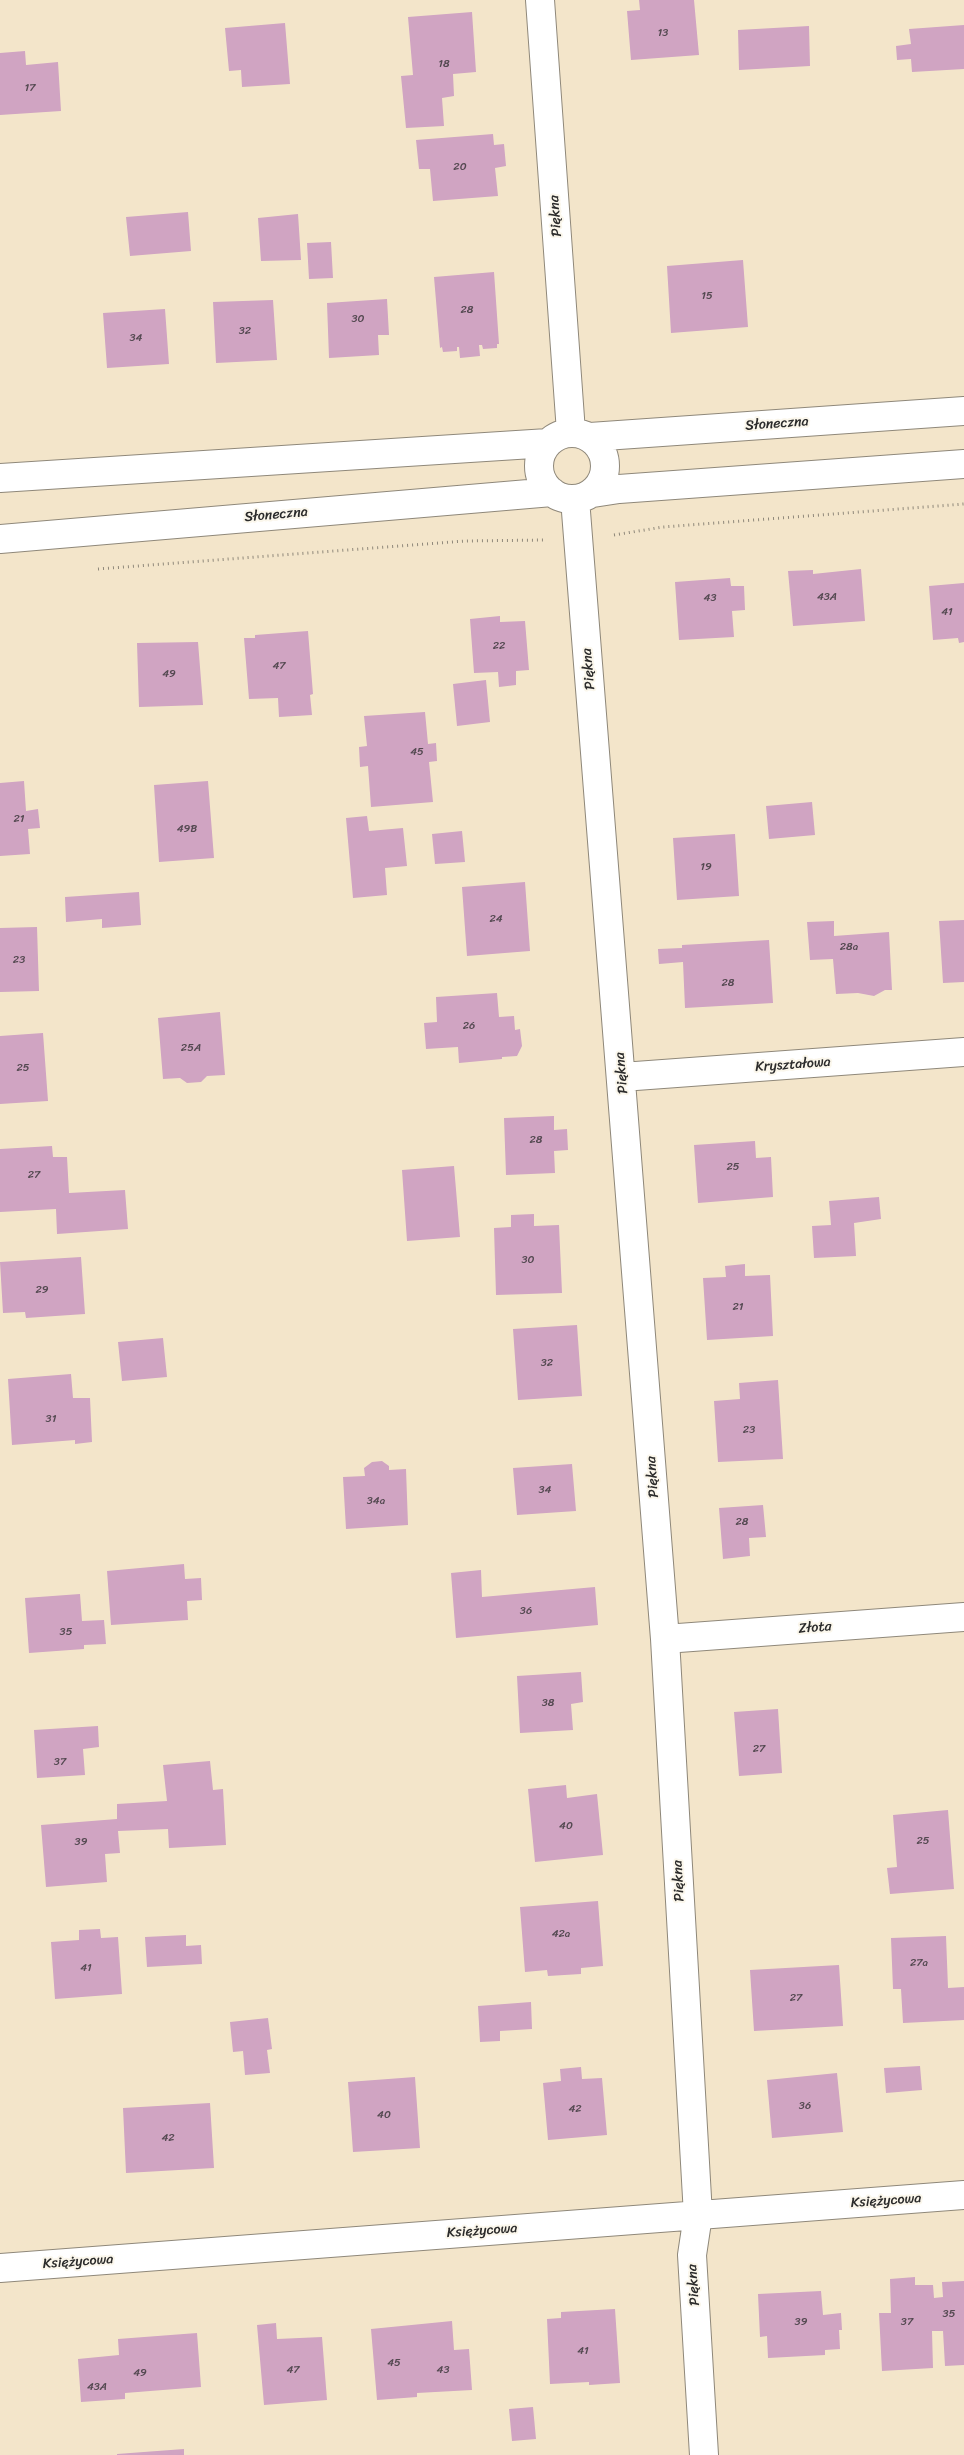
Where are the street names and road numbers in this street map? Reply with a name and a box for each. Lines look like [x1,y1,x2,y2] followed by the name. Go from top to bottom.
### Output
[546,195,566,237] street label: Piękna
[745,413,809,435] street label: Słoneczna
[244,504,308,526] street label: Słoneczna
[579,648,599,690] street label: Piękna
[612,1052,632,1094] street label: Piękna
[755,1054,831,1076] street label: Kryształowa
[643,1456,663,1498] street label: Piękna
[798,1618,832,1638] street label: Złota
[670,1860,688,1902] street label: Piękna
[850,2190,922,2212] street label: Księżycowa
[446,2220,518,2242] street label: Księżycowa
[42,2251,114,2273] street label: Księżycowa
[684,2264,704,2306] street label: Piękna

